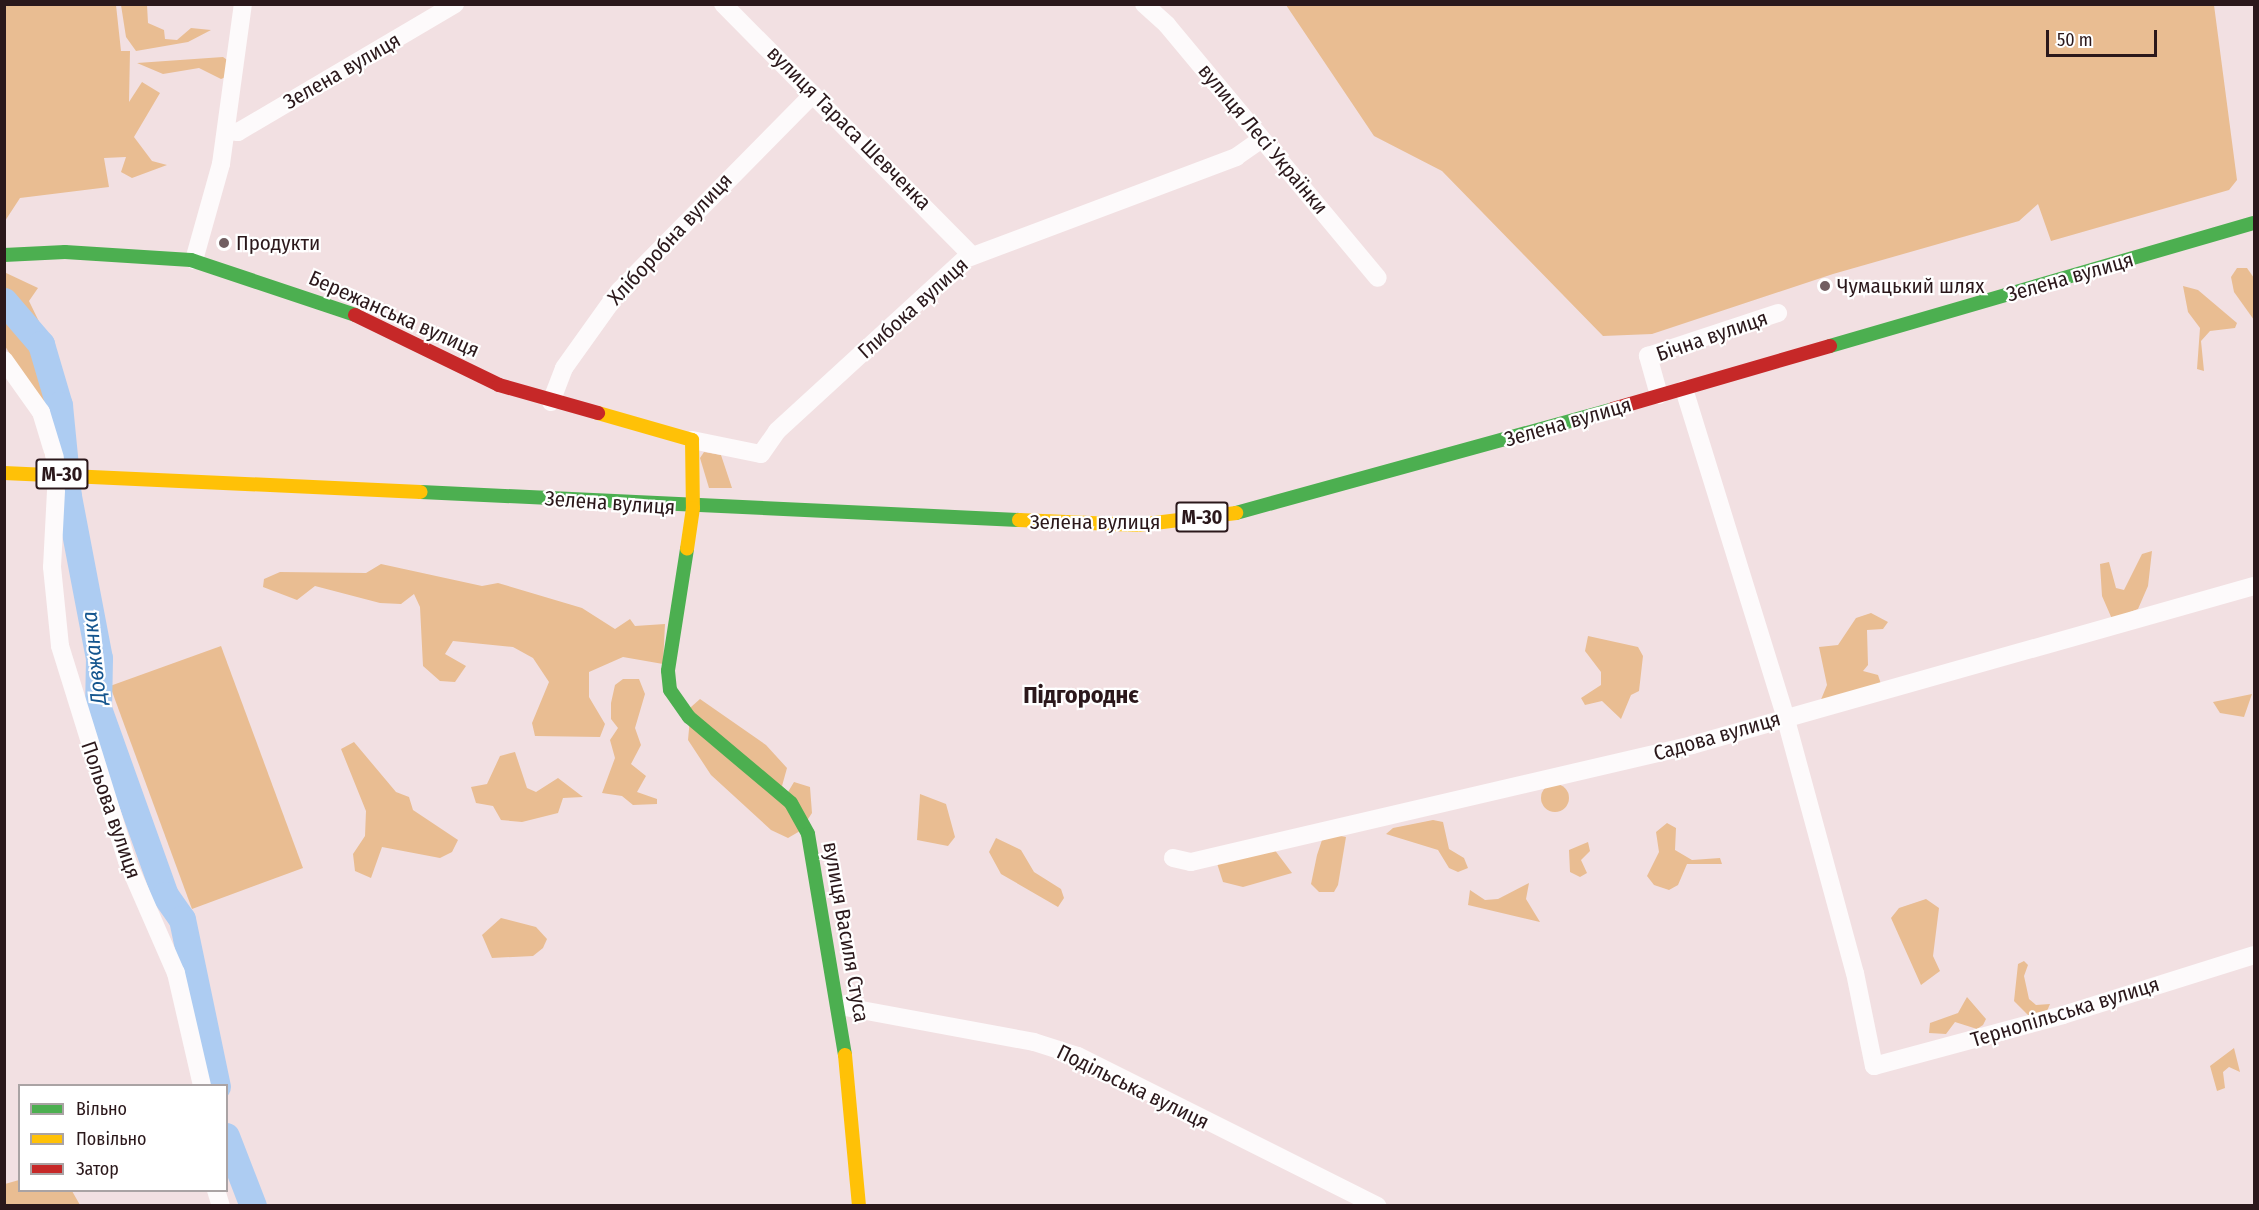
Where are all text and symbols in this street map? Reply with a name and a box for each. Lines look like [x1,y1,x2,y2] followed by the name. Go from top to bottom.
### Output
[2049,18,2160,56] scale bar
[279,27,405,115] street label: Зелена вулиця
[2057,29,2093,51] text: 50 m
[762,41,936,215] street label: вулиця Тараса Шевченка
[1193,59,1333,219] street label: вулиця Лесі Українки
[603,168,737,310] street label: Хліборобна вулиця
[236,230,320,256] place label: Продукти
[217,236,231,250] marker: Продукти
[2004,247,2136,307] street label: Зелена вулиця
[853,252,973,364] street label: Глибока вулиця
[305,265,483,363] street label: Бережанська вулиця
[1837,273,1984,299] place label: Чумацький шлях
[1818,279,1832,293] marker: Чумацький шлях
[1653,305,1771,367] street label: Бічна вулиця
[1502,392,1634,452] street label: Зелена вулиця
[35,457,89,491] road number: М-30
[544,486,676,520] street label: Зелена вулиця
[1175,500,1229,534] road number: М-30
[1030,509,1160,535] street label: Зелена вулиця
[76,610,112,706] water label: Довжанка
[1023,682,1139,710] district label: Підгороднє
[1651,706,1783,766] street label: Садова вулиця
[76,738,146,882] street label: Польова вулиця
[818,840,874,1024] street label: вулиця Василя Стуса
[1968,971,2162,1053] street label: Тернопільська вулиця
[1053,1039,1213,1135] street label: Подільська вулиця
[18,1084,228,1192] legend
[76,1098,127,1120] text: Вільно
[76,1128,147,1150] text: Повільно
[76,1158,119,1180] text: Затор

